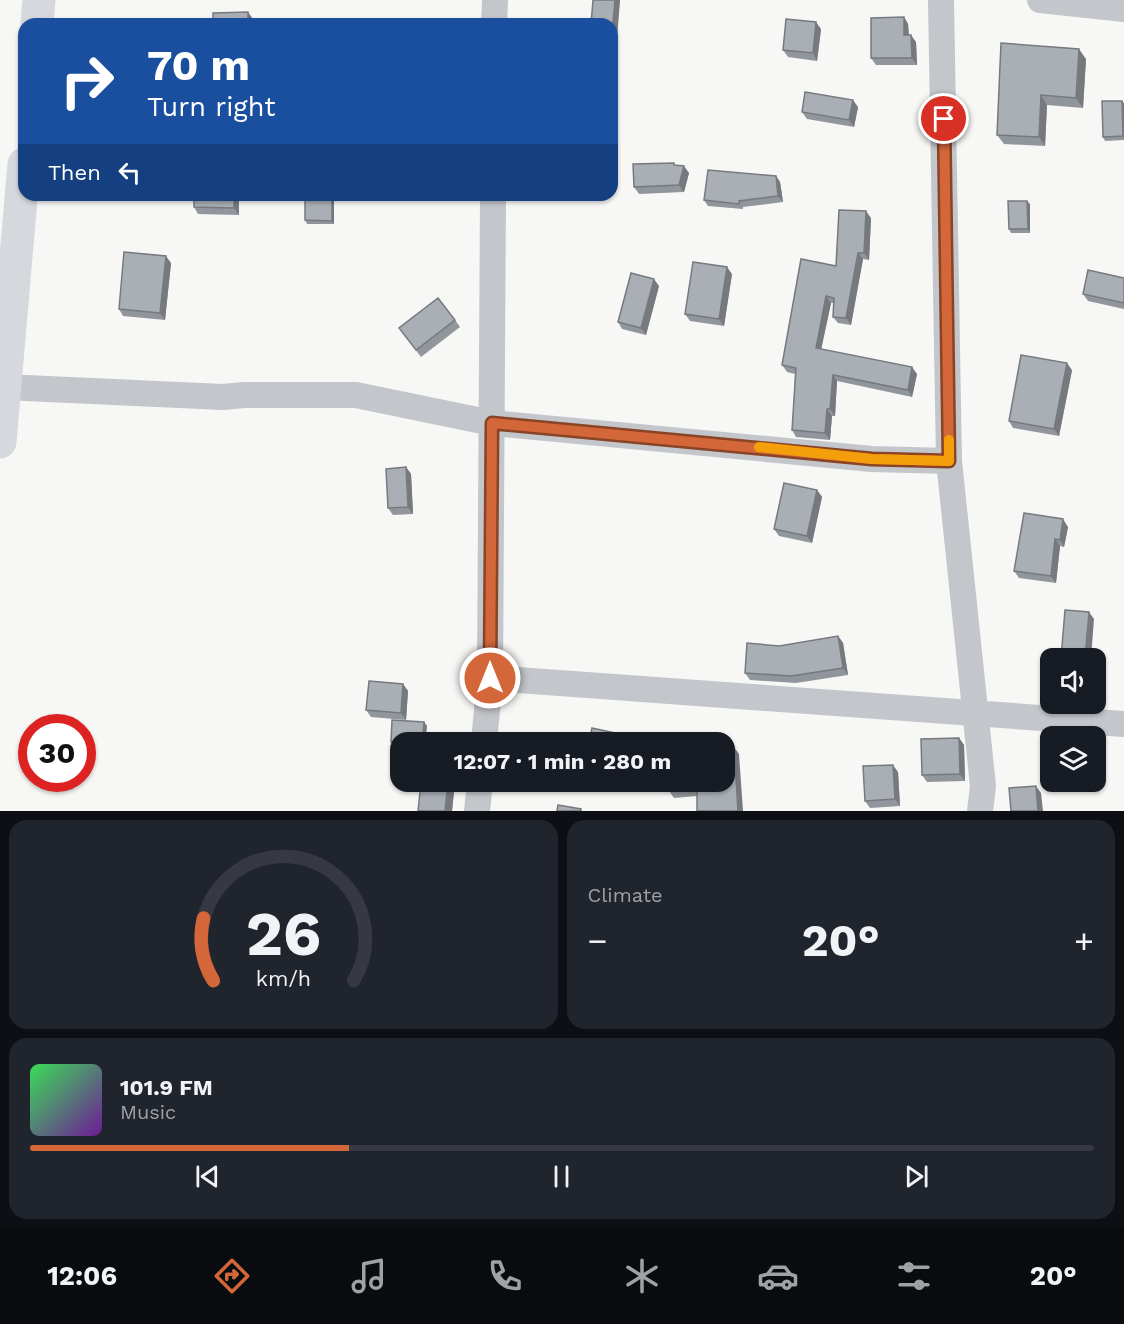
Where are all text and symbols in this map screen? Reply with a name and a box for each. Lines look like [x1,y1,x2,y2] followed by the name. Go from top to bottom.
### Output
[147,41,250,90] text: 70 m
[48,42,126,120] icon: right
[147,91,276,123] text: Turn right
[918,93,969,144] pin
[927,102,960,135] icon: arrive
[113,156,146,189] icon: left
[48,160,101,185] text: Then
[458,646,522,710] position arrow
[1040,648,1106,792] map controls
[1040,648,1106,714] button: sound
[18,714,96,792] speed limit sign: 30
[1040,726,1106,792] button: layers
[454,749,671,774] text: 12:07 · 1 min · 280 m
[588,883,663,907] text: Climate
[245,897,321,970] text: 26
[802,914,880,967] text: 20°
[588,921,607,960] text: −
[1074,921,1094,960] text: +
[256,967,311,992] text: km/h
[120,1075,213,1100] text: 101.9 FM
[120,1100,176,1124] text: Music
[191,1160,224,1193] icon: previous
[545,1160,578,1193] icon: pause
[900,1160,933,1193] icon: next
[211,1255,253,1297] icon: directions
[348,1255,390,1297] icon: music
[484,1255,526,1297] icon: phone
[621,1255,663,1297] icon: climate
[757,1255,799,1297] icon: car
[893,1255,935,1297] icon: filters
[47,1260,117,1292] text: 12:06
[1030,1260,1077,1292] text: 20°

